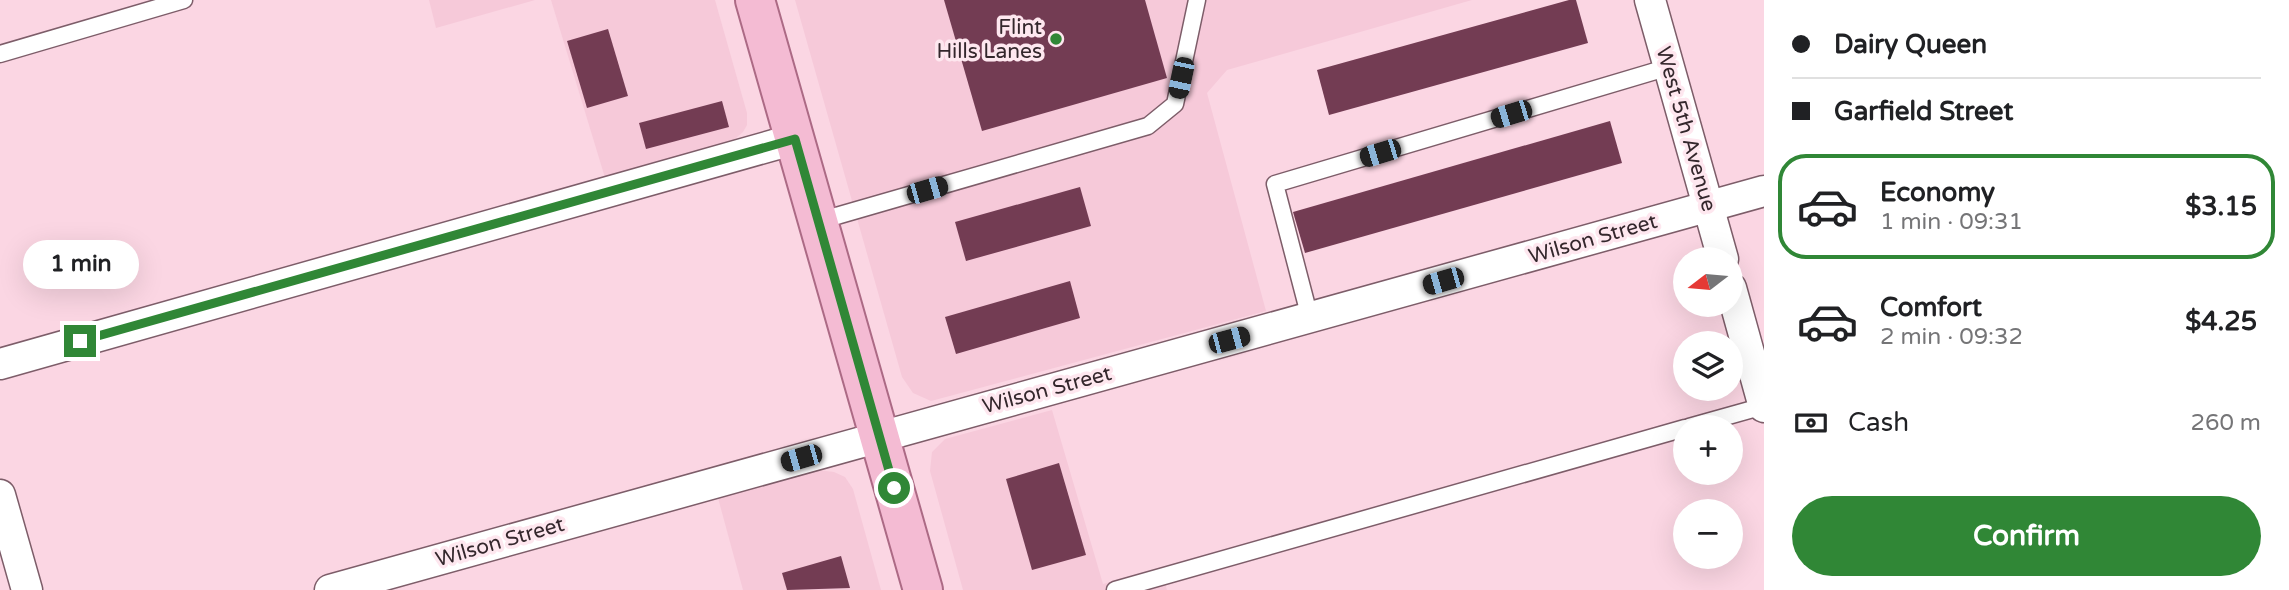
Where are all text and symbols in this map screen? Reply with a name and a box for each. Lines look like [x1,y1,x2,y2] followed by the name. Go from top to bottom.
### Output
[936,15,1042,64] place label: Flint Hills Lanes
[1834,29,1987,60] text: Dairy Queen
[1048,31,1064,47] marker: Flint Hills Lanes
[1651,44,1722,214] street label: West 5th Avenue
[1167,55,1196,101] car
[1834,96,2013,127] text: Garfield Street
[1488,98,1535,130] car
[1357,137,1404,169] car
[904,174,951,206] car
[1796,175,1859,238] icon: car
[1880,177,1995,208] text: Economy
[2185,191,2257,222] text: $3.15
[1880,208,2023,236] text: 1 min · 09:31
[1526,209,1660,269] street label: Wilson Street
[22,240,138,288] callout: 1 min
[1673,247,1743,317] north arrow
[1673,247,1743,569] map controls
[50,250,112,278] text: 1 min
[1420,265,1467,297] car
[1796,290,1859,353] icon: car
[1880,292,1982,323] text: Comfort
[2185,306,2257,337] text: $4.25
[1880,323,2023,351] text: 2 min · 09:32
[1206,324,1253,356] car
[64,325,96,357] route end
[1673,331,1743,401] button: layers
[980,361,1114,419] street label: Wilson Street
[1792,404,1830,442] icon: cash
[1848,407,1909,438] text: Cash
[2191,409,2261,437] text: 260 m
[1673,415,1743,485] button: +
[778,442,825,474] car
[878,472,910,504] route start
[1792,496,2261,576] button: Confirm
[1673,499,1743,569] button: −
[433,512,567,572] street label: Wilson Street

